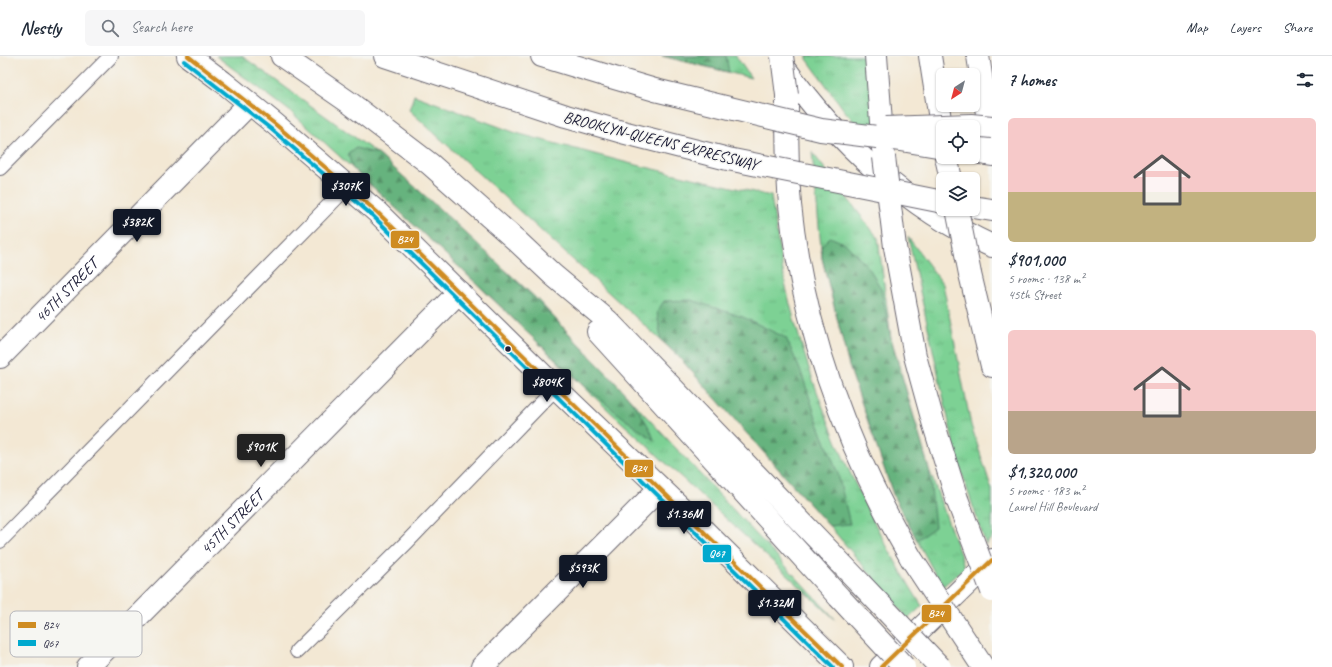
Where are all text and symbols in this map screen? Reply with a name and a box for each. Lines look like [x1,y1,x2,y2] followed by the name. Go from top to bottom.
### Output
[85,10,365,46] search box
[20,16,61,40] text: Nestly
[99,17,121,39] icon: search
[131,18,192,37] text: Search here
[1186,19,1208,36] text: Map
[1230,19,1261,36] text: Layers
[1283,19,1312,36] text: Share
[936,68,980,112] north arrow
[936,68,980,216] map controls
[1294,69,1316,91] icon: filters
[1008,70,1056,91] text: 7 homes
[561,107,763,176] street label: BROOKLYN-QUEENS EXPRESSWAY
[936,120,980,164] button: locate
[1126,144,1198,216] icon: home
[936,172,980,216] button: layers
[318,173,374,207] pin: $307K
[331,178,361,194] text: $307K
[109,209,165,243] pin: $382K
[122,214,152,230] text: $382K
[390,230,420,249] line badge: B24
[397,232,415,246] text: B24
[1008,250,1065,271] text: $901,000
[31,251,106,327] street label: 46TH STREET
[1008,271,1084,287] text: 5 rooms · 138 m²
[1008,287,1061,303] text: 45th Street
[503,344,513,354] unlabelled marker
[1126,356,1198,428] icon: home
[519,369,575,403] pin: $804K
[532,374,562,390] text: $804K
[233,434,289,468] pin: $901K
[246,439,276,455] text: $901K
[624,459,654,478] line badge: B24
[631,461,649,475] text: B24
[1008,462,1076,483] text: $1,320,000
[196,483,271,559] street label: 45TH STREET
[1008,483,1084,499] text: 5 rooms · 183 m²
[1008,499,1097,515] text: Laurel Hill Boulevard
[651,501,717,535] pin: $1.36M
[666,506,702,522] text: $1.36M
[702,544,732,563] line badge: Q67
[709,546,726,560] text: Q67
[555,555,611,589] pin: $593K
[568,560,598,576] text: $593K
[742,590,808,624] pin: $1.32M
[757,595,793,611] text: $1.32M
[921,604,952,623] line badge: B24
[928,606,946,620] text: B24
[10,611,142,657] legend
[43,618,60,632] text: B24
[43,636,59,650] text: Q67

